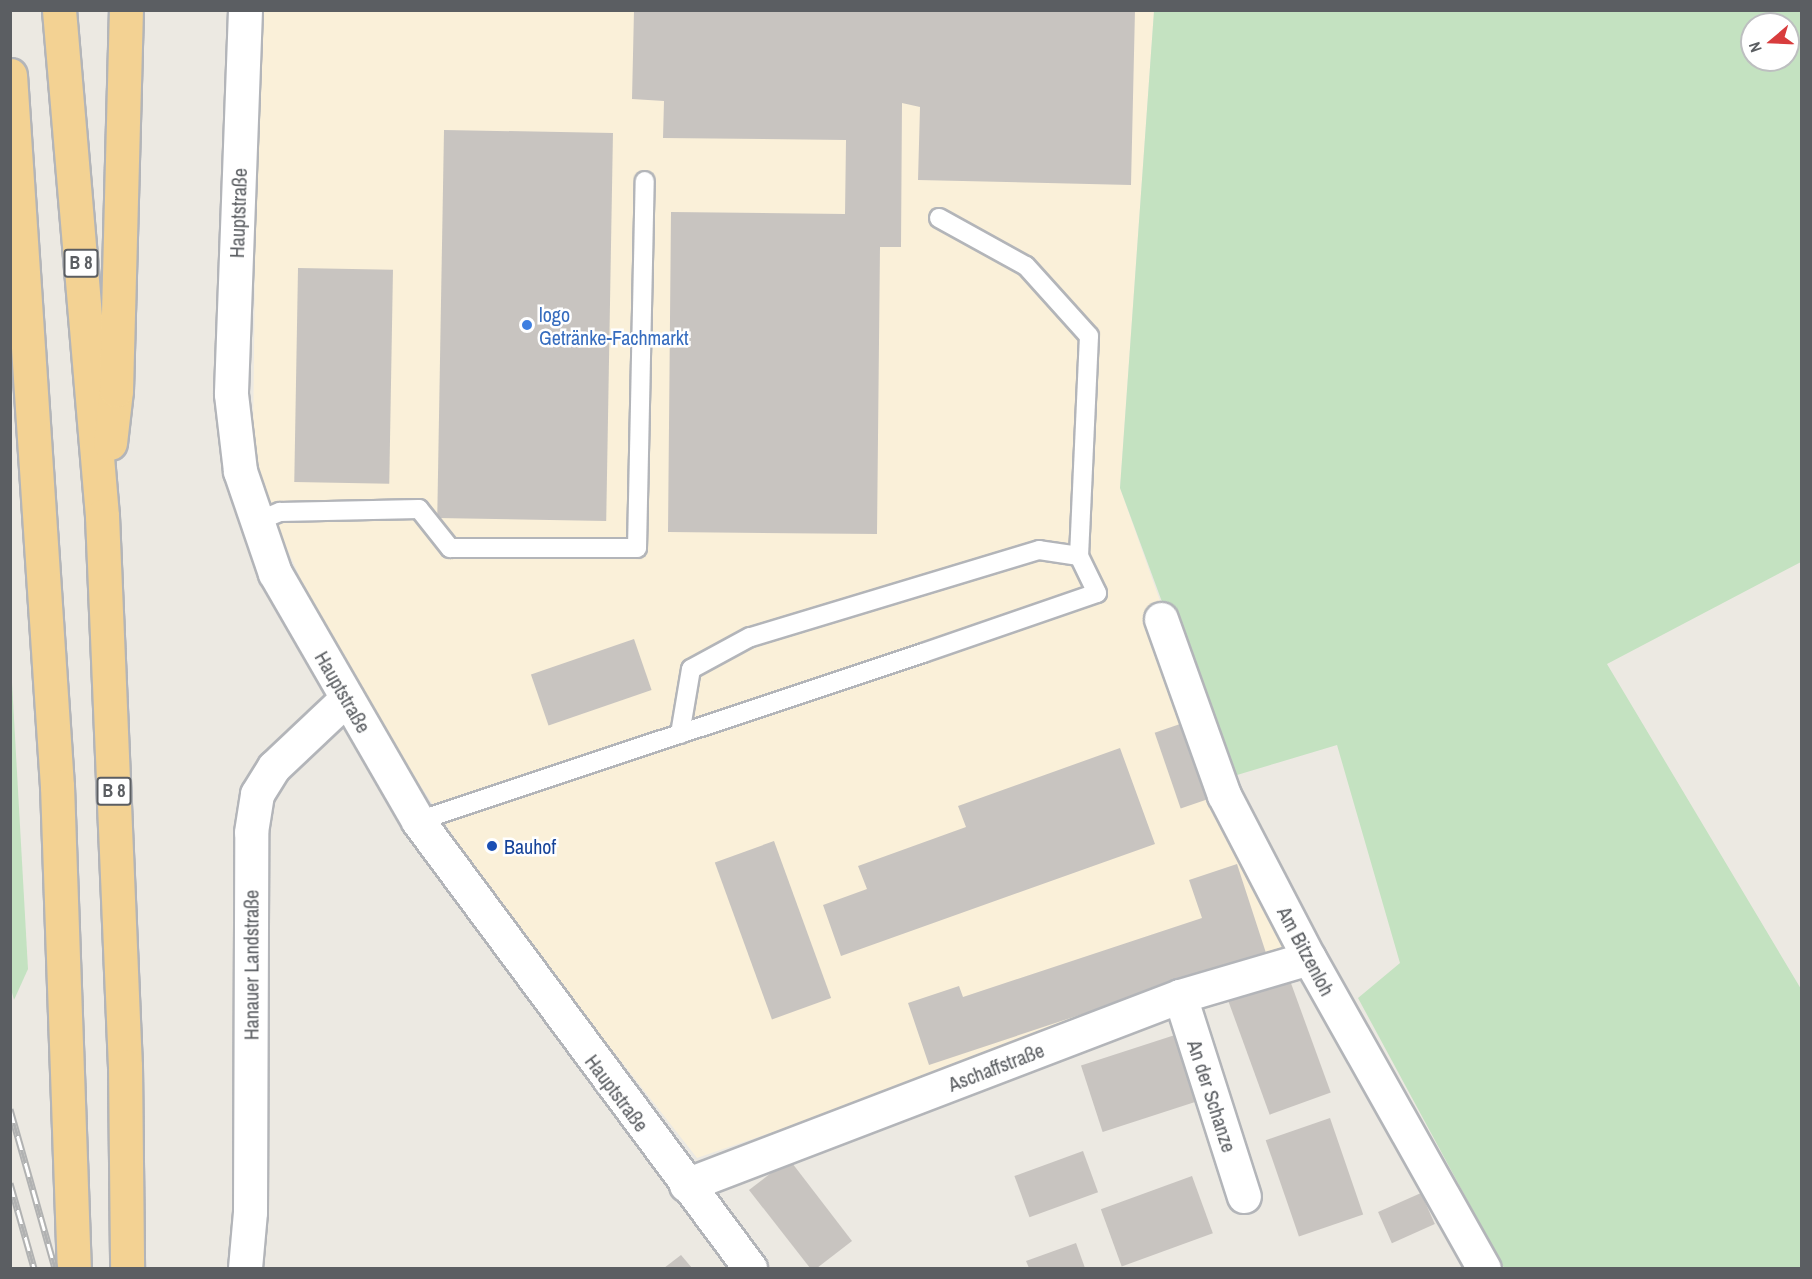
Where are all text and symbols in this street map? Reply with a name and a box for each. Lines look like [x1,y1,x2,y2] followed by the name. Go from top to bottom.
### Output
[1740,12,1800,72] north arrow
[1743,39,1767,55] text: N
[224,167,252,259] street label: Hauptstraße
[63,248,99,278] road number: B 8
[539,302,689,349] place label: logo Getränke-Fachmarkt
[520,318,534,332] marker: logo Getränke-Fachmarkt
[310,647,376,737] street label: Hauptstraße
[96,776,132,806] road number: B 8
[504,834,556,858] place label: Bauhof
[485,839,499,853] marker: Bauhof
[239,890,263,1040] street label: Hanauer Landstraße
[1273,902,1339,1000] street label: Am Bitzenloh
[1183,1037,1241,1155] street label: An der Schanze
[945,1038,1047,1096] street label: Aschaffstraße
[580,1050,654,1136] street label: Hauptstraße

